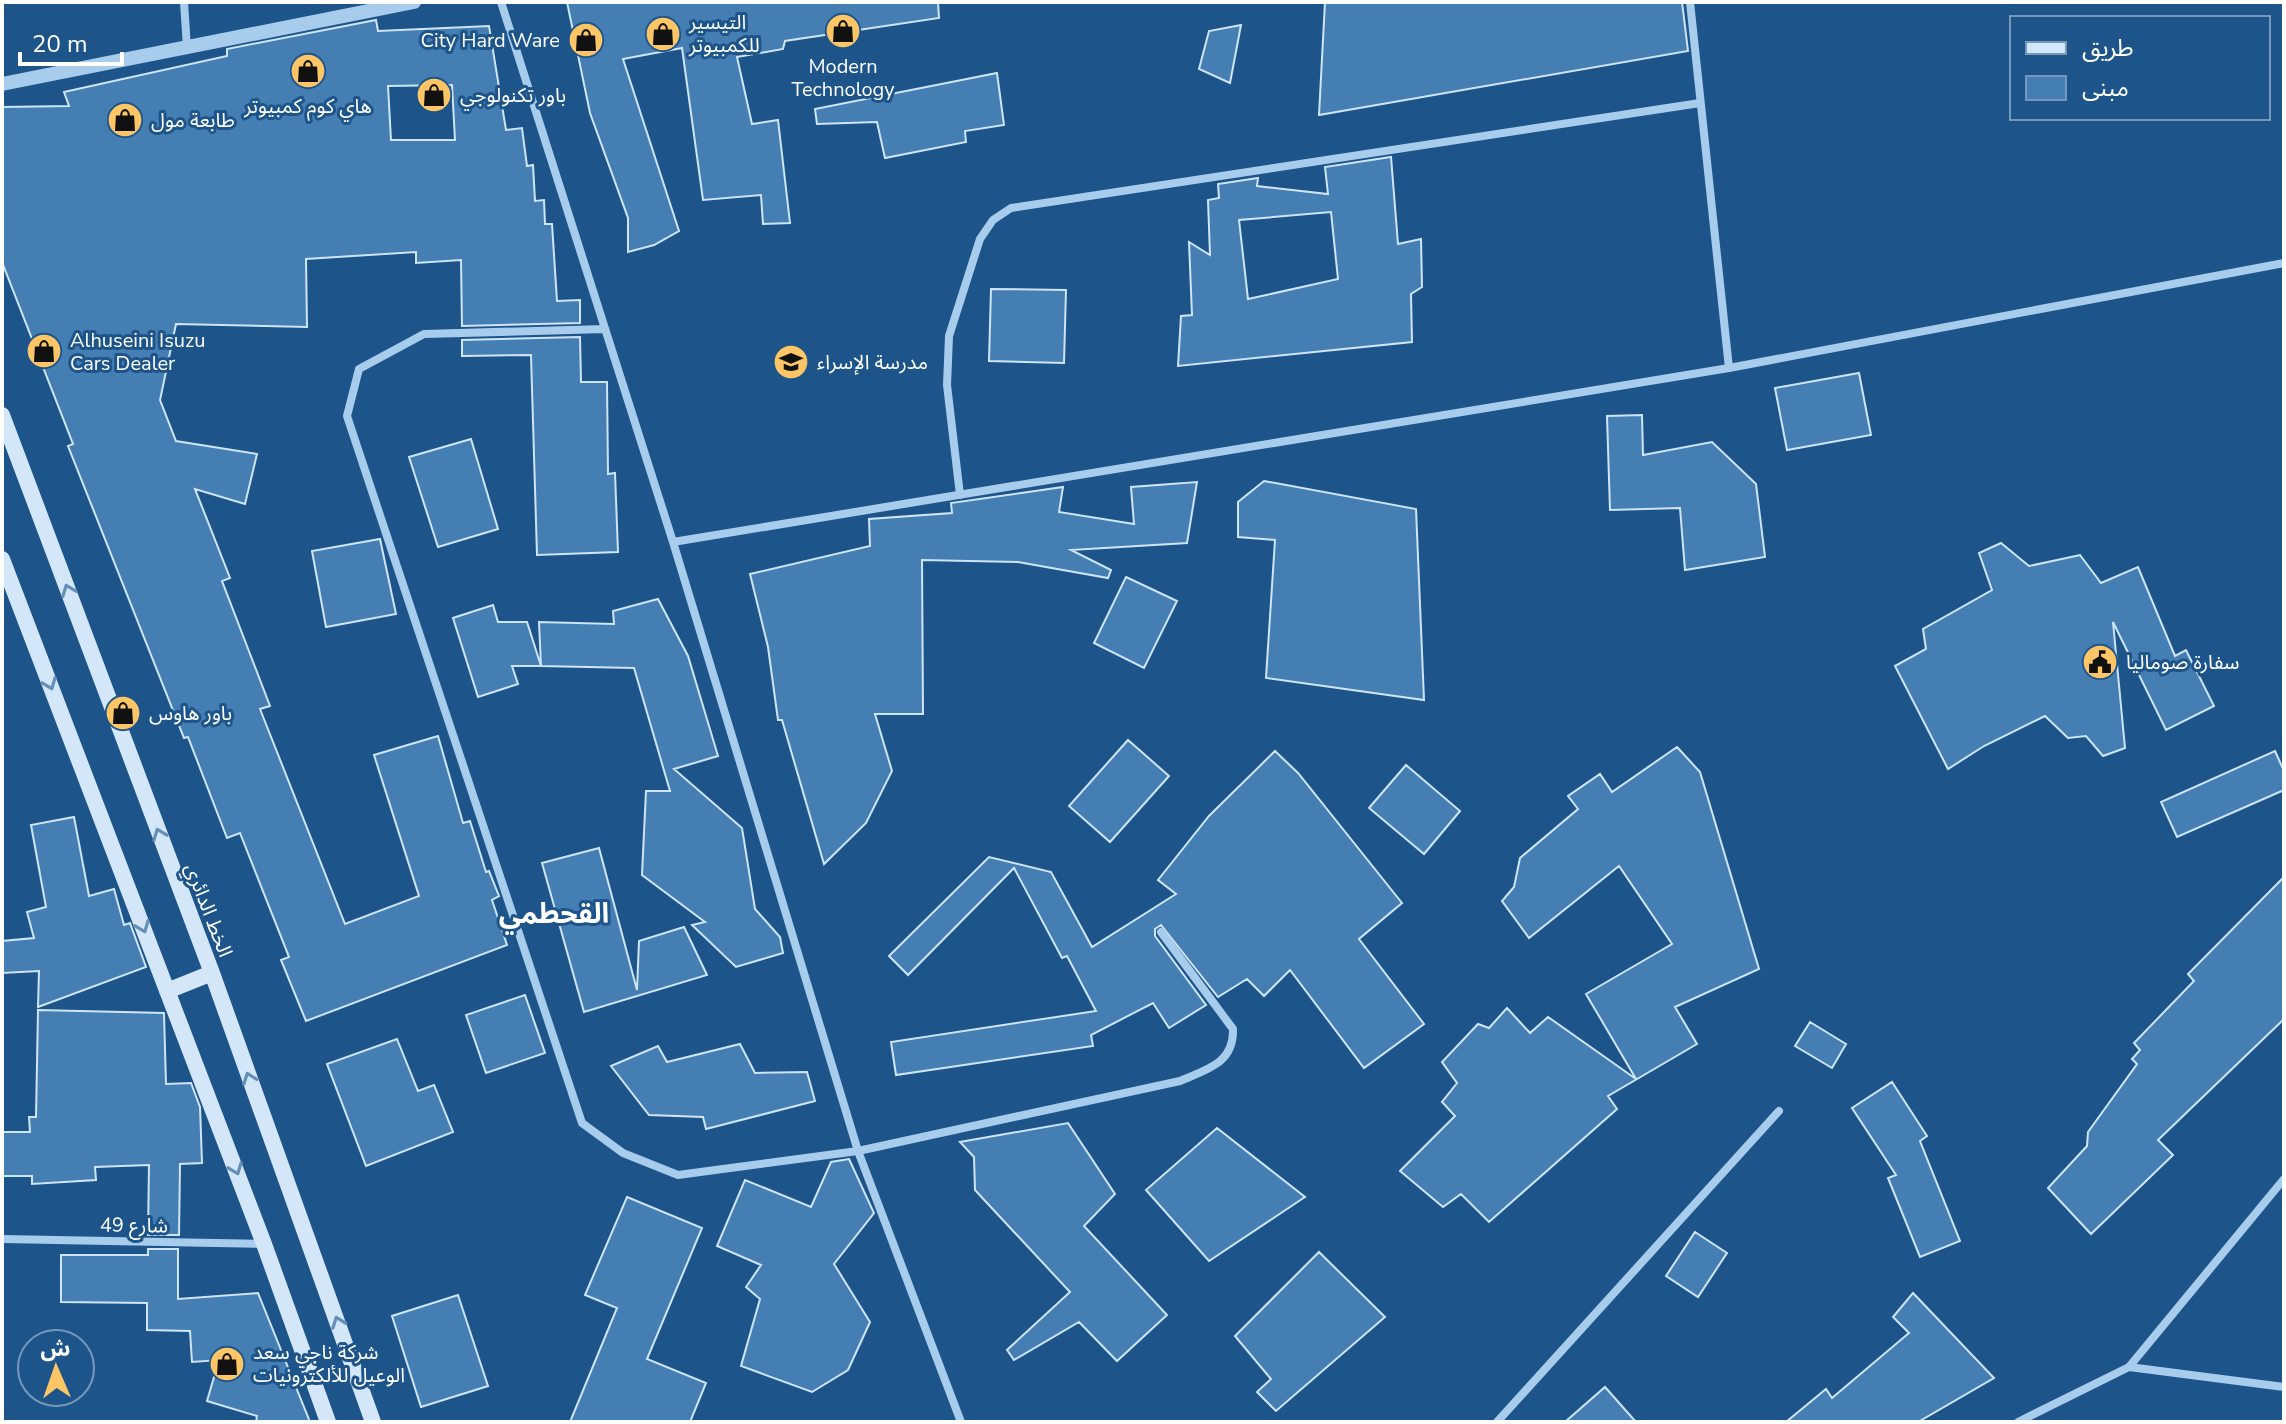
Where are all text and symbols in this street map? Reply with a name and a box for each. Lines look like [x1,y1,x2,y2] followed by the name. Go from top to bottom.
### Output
[688,9,760,59] place label: التيسير للكمبيوتر
[824,12,862,50] shop icon: Modern Technology
[644,15,682,53] shop icon: التيسير للكمبيوتر
[20,16,122,66] scale bar
[2010,16,2270,120] legend
[567,21,605,59] shop icon: City Hard Ware
[421,27,560,54] place label: City Hard Ware
[32,28,88,60] text: 20 m
[2082,32,2134,64] text: طريق
[289,52,327,90] shop icon: هاي كوم كمبيوتر
[791,53,895,103] place label: Modern Technology
[2082,72,2129,104] text: مبنى
[415,76,453,114] shop icon: باور تكنولوجي
[460,82,566,111] place label: باور تكنولوجي
[243,93,372,122] place label: هاي كوم كمبيوتر
[106,101,144,139] shop icon: طابعة مول
[151,107,235,134] place label: طابعة مول
[70,327,206,377] place label: Alhuseini Isuzu Cars Dealer
[25,332,63,370] shop icon: Alhuseini Isuzu Cars Dealer
[772,343,810,381] school or university icon: مدرسة الإسراء
[817,349,928,376] place label: مدرسة الإسراء
[61,584,78,598] one-way arrow
[2081,643,2119,681] public building icon: سفارة صوماليا
[2126,649,2239,676] place label: سفارة صوماليا
[40,676,57,690] one-way arrow
[104,694,142,732] shop icon: باور هاوس
[149,700,232,727] place label: باور هاوس
[152,828,169,842] one-way arrow
[177,859,239,962] street label: الخط الدائري
[499,895,609,935] district label: القحطمي
[133,919,150,933] one-way arrow
[243,1072,259,1086] one-way arrow
[226,1162,243,1176] one-way arrow
[100,1211,168,1241] street label: شارع 49
[331,1316,347,1330] one-way arrow
[16,1328,96,1408] north arrow
[40,1333,71,1365] text: ش
[253,1339,405,1389] place label: شركة ناجي سعد الوعيل للألكترونيات
[208,1345,246,1383] shop icon: شركة ناجي سعد الوعيل للألكترونيات

